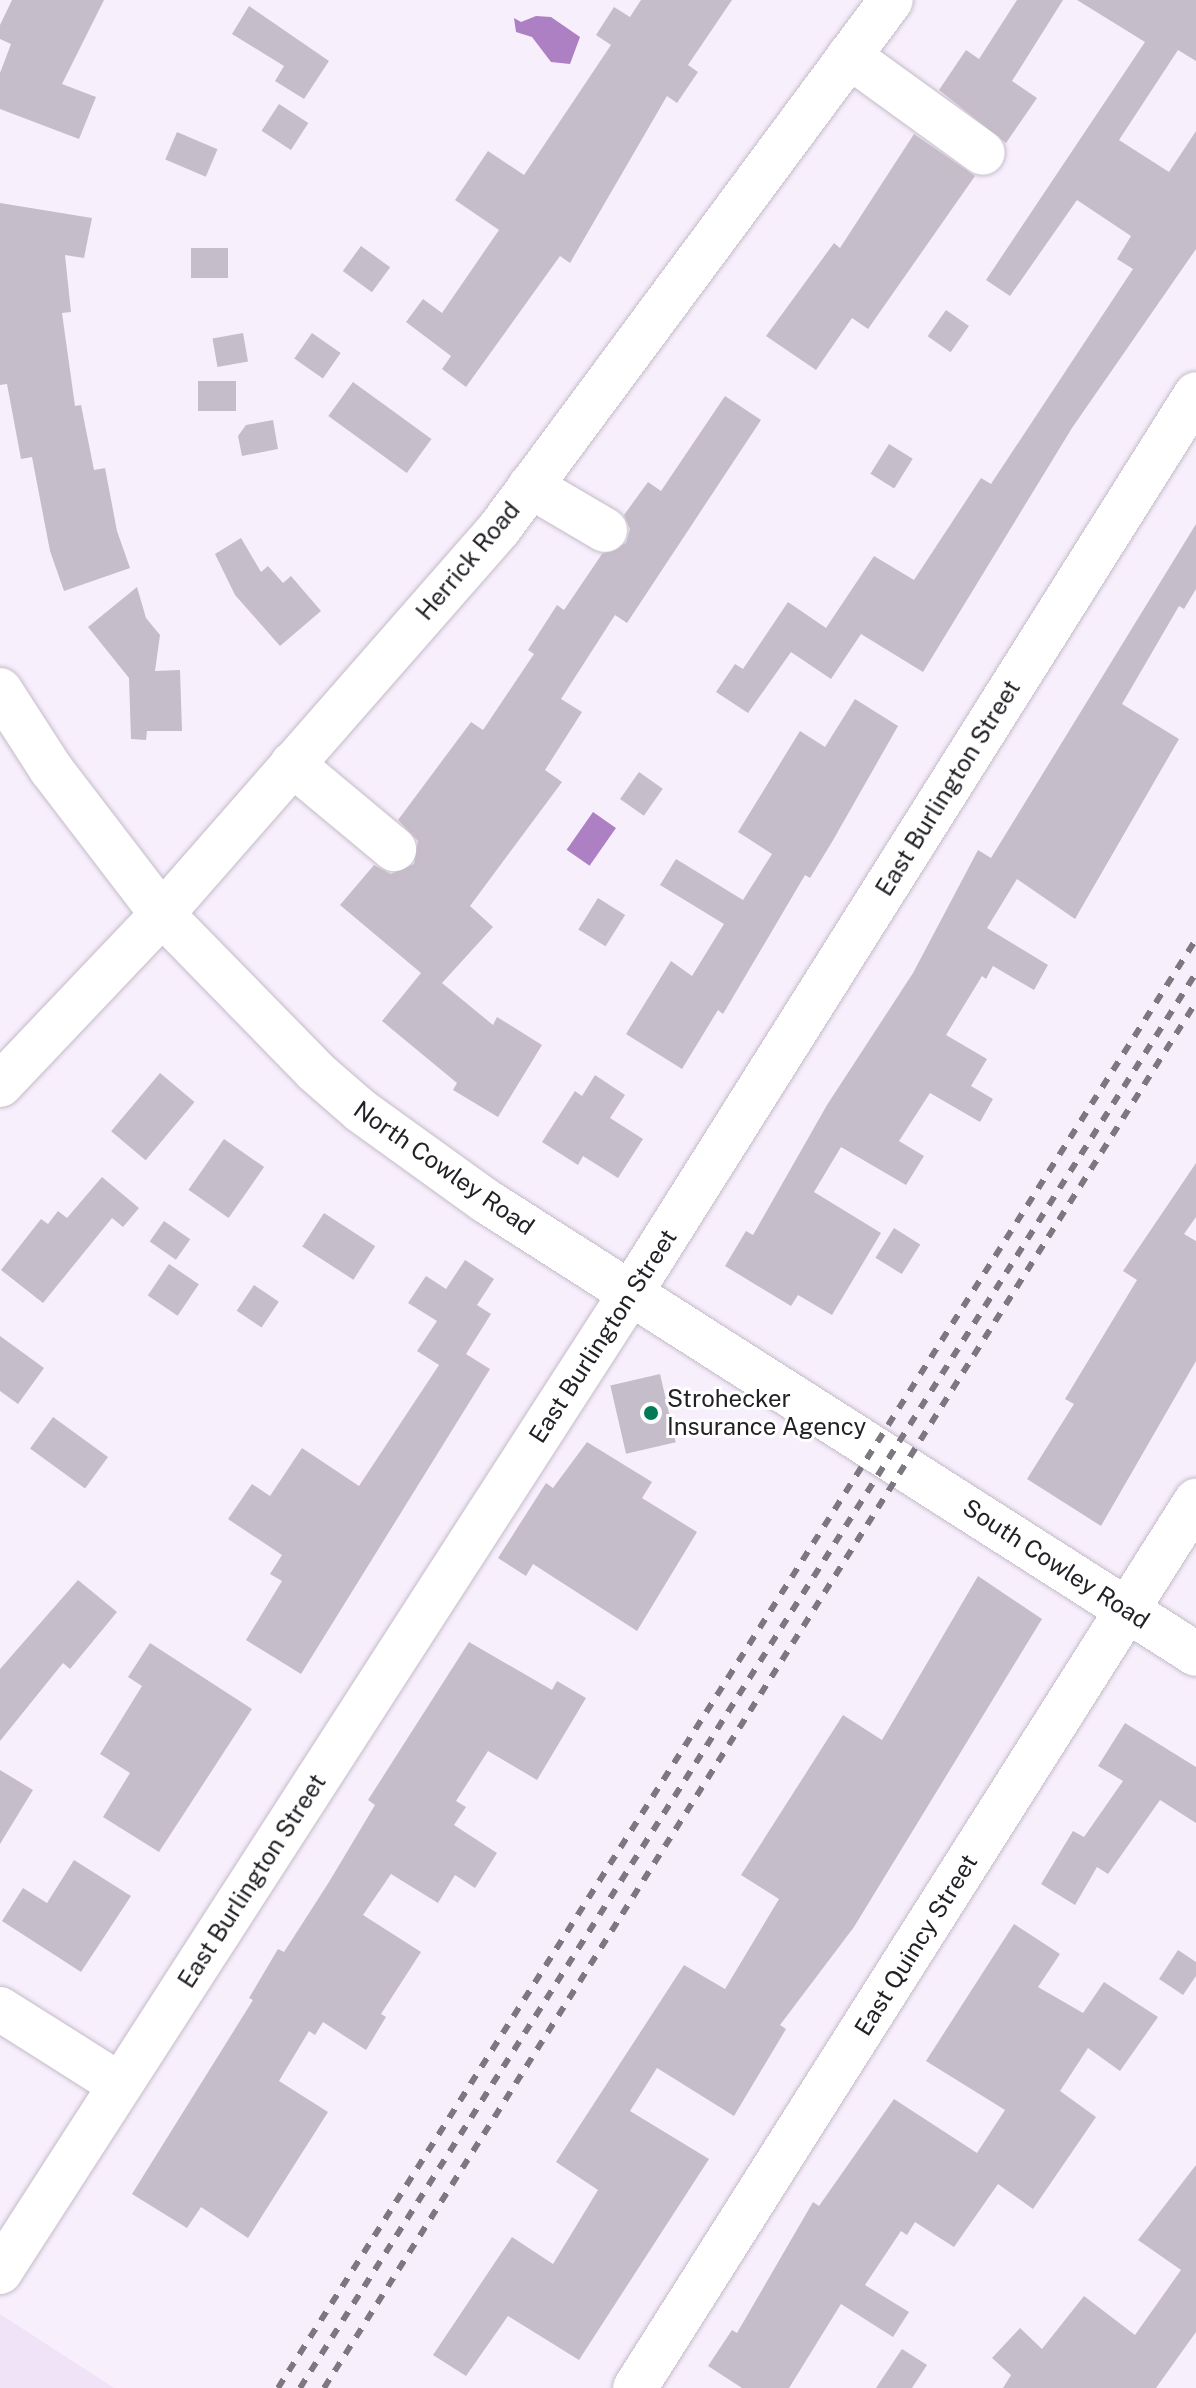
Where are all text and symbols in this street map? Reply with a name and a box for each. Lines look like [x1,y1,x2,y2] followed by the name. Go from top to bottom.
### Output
[410,496,526,626] street label: Herrick Road
[870,675,1026,901] street label: East Burlington Street
[348,1095,540,1241] street label: North Cowley Road
[523,1224,683,1448] street label: East Burlington Street
[667,1385,867,1441] place label: Strohecker Insurance Agency
[642,1404,660,1422] marker: Strohecker Insurance Agency
[957,1493,1155,1635] street label: South Cowley Road
[172,1769,332,1993] street label: East Burlington Street
[849,1849,983,2041] street label: East Quincy Street

